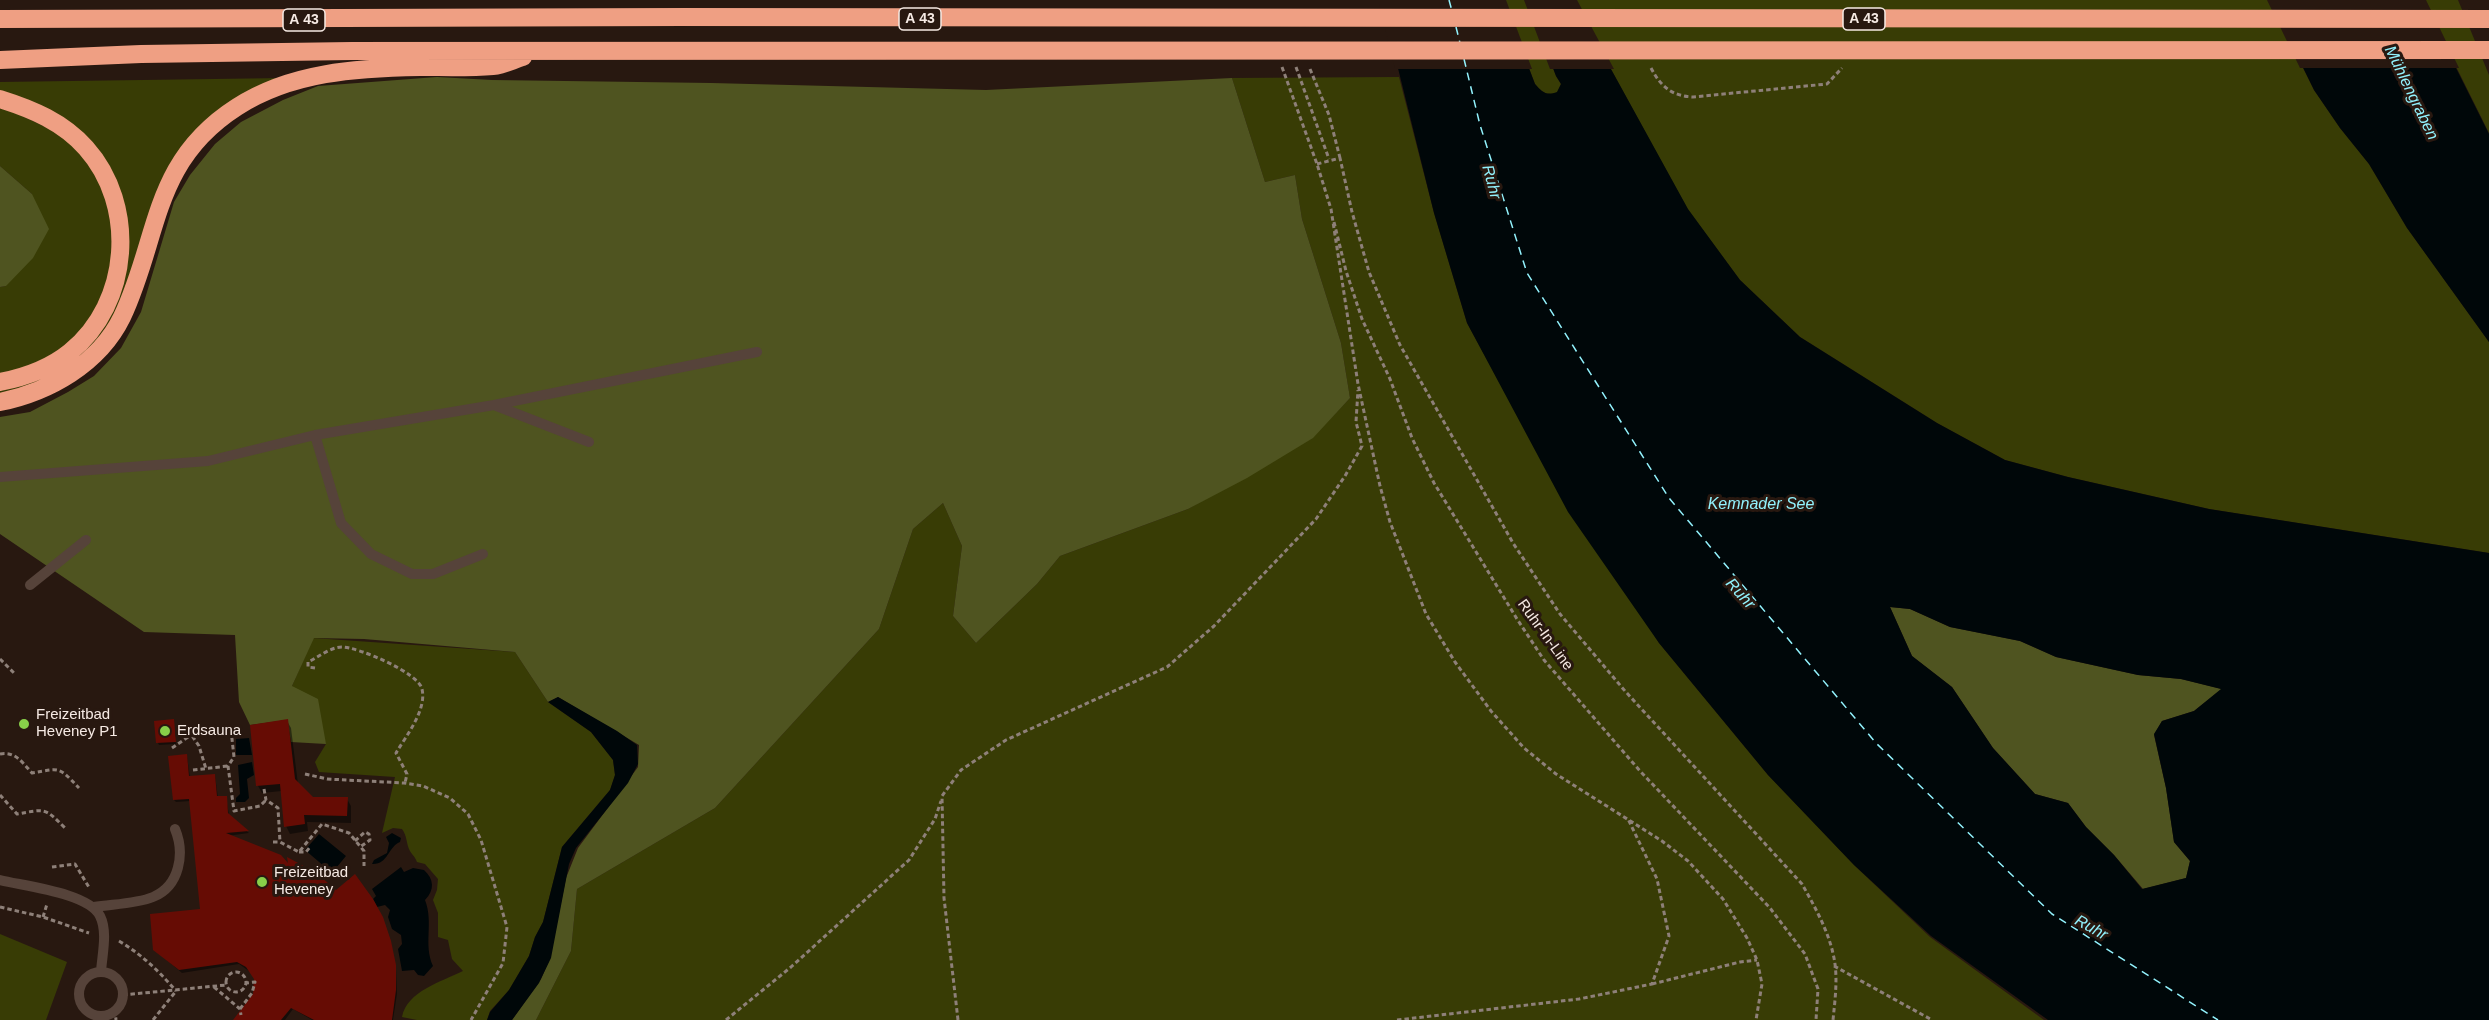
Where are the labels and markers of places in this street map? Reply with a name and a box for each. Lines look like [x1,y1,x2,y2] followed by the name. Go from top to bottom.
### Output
[36,706,118,741] place label: Freizeitbad Heveney P1
[17,717,31,731] marker: Freizeitbad Heveney P1
[177,722,241,740] place label: Erdsauna
[158,724,172,738] marker: Erdsauna
[274,864,348,899] place label: Freizeitbad Heveney
[255,875,269,889] marker: Freizeitbad Heveney

